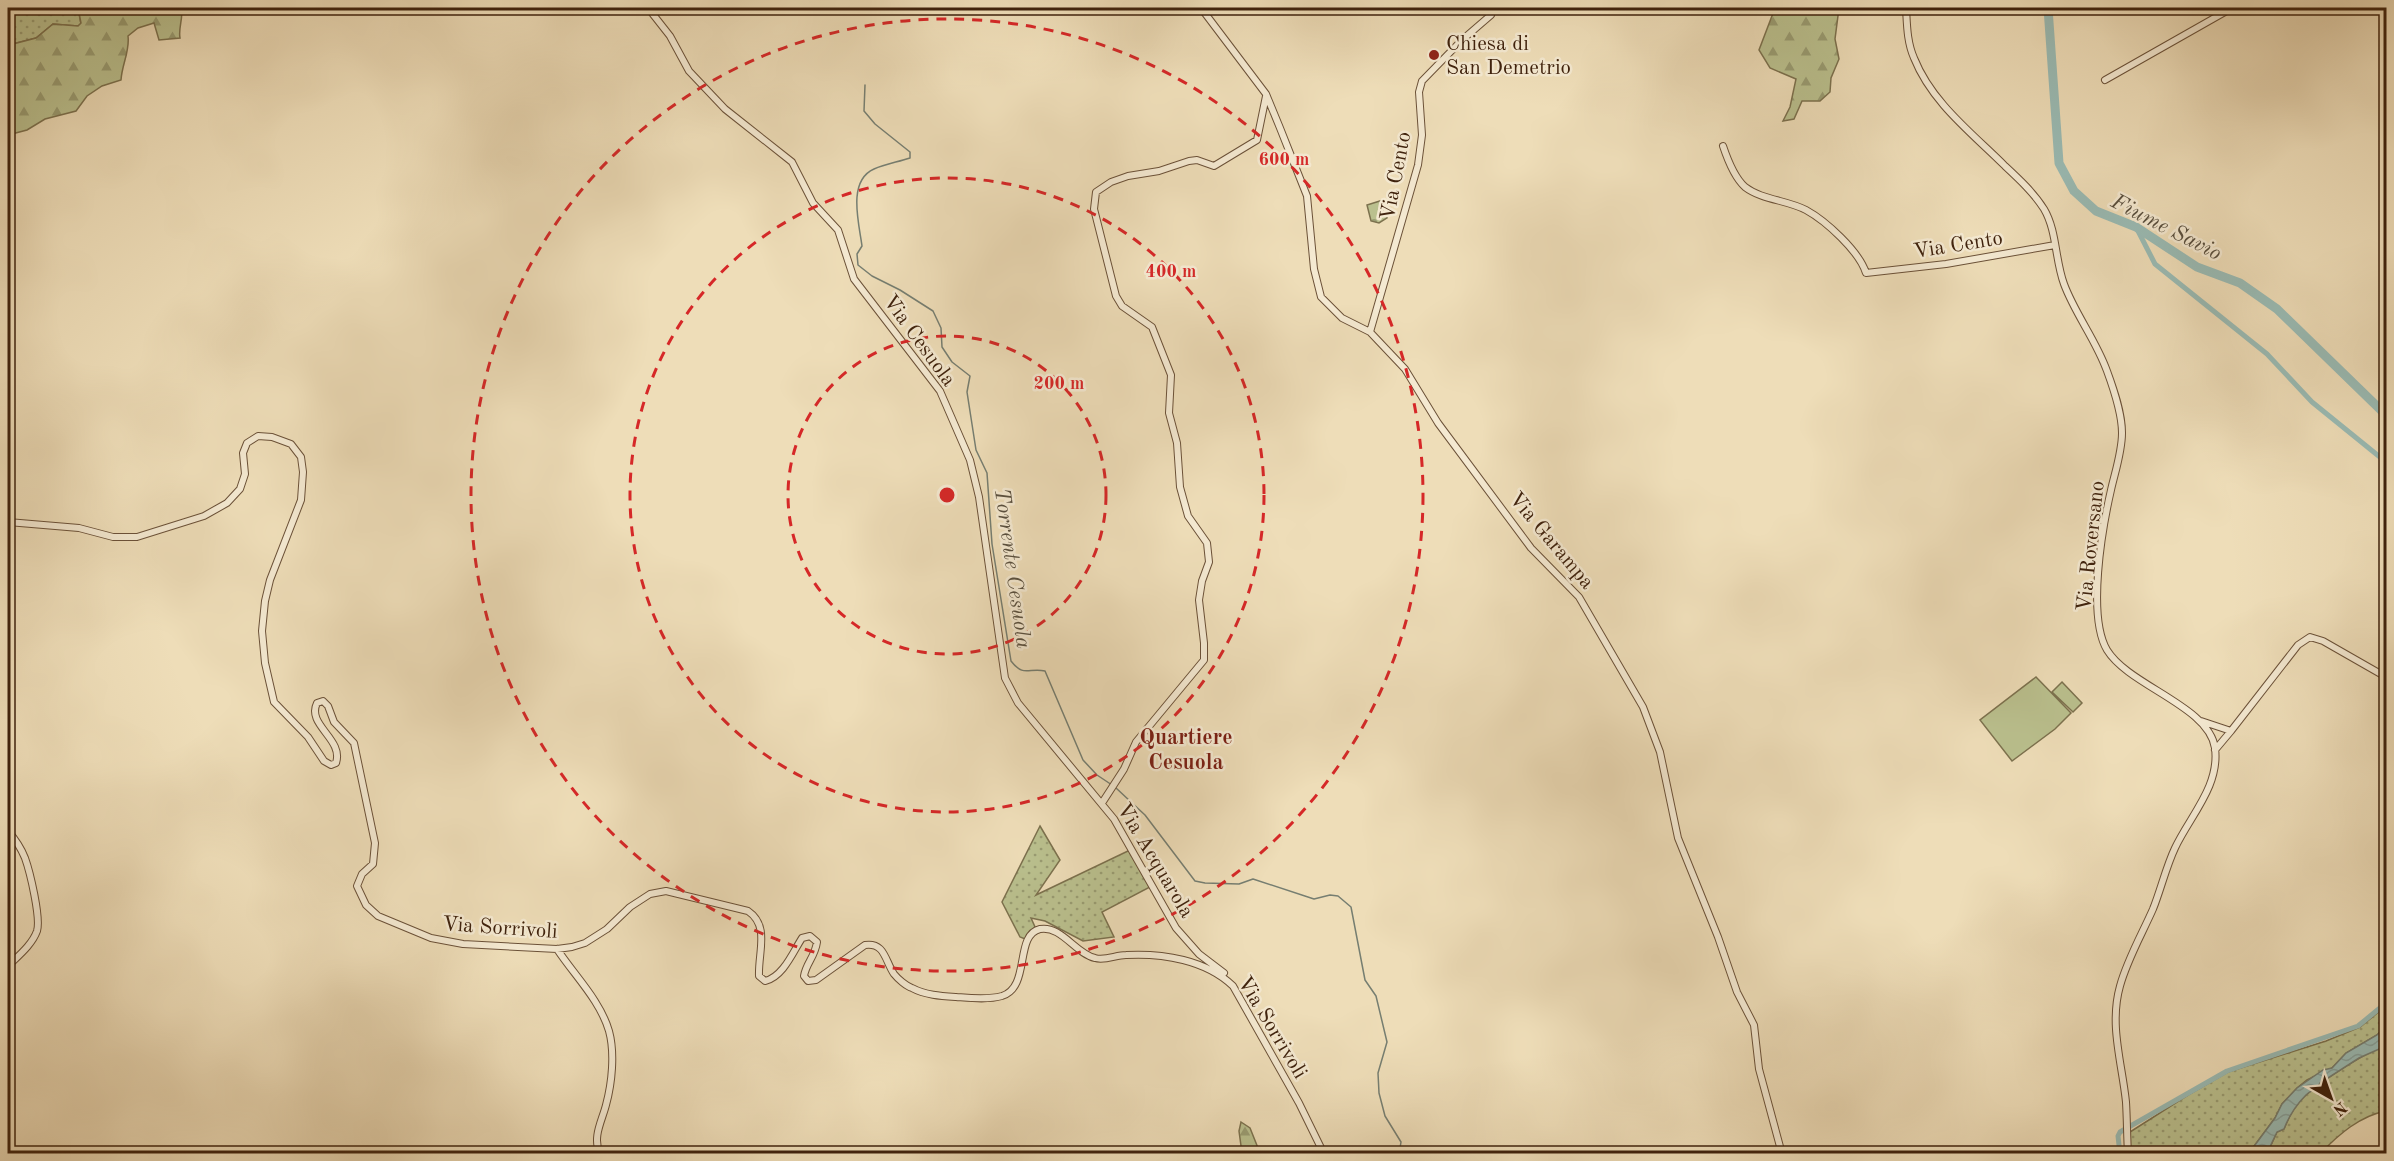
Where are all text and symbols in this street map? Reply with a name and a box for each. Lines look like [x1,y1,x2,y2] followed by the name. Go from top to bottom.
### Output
[1446,34,1571,79] place label: Chiesa di San Demetrio
[1427,48,1441,62] marker: Chiesa di San Demetrio
[1378,130,1415,222] street label: Via Cento
[1259,151,1309,169] text: 600 m
[2106,190,2225,265] water label: Fiume Savio
[1912,228,2004,263] street label: Via Cento
[1146,263,1196,281] text: 400 m
[879,291,959,391] street label: Via Cesuola
[1034,375,1084,393] text: 200 m
[2074,480,2109,613] street label: Via Roversano
[937,485,957,505] centre of rings
[990,487,1034,650] water label: Torrente Cesuola
[1504,488,1597,594] street label: Via Garampa
[1139,727,1233,774] district label: Quartiere Cesuola
[1112,800,1197,922] street label: Via Acquarola
[442,914,558,943] street label: Via Sorrivoli
[1233,973,1310,1083] street label: Via Sorrivoli
[2301,1068,2361,1128] north arrow
[2329,1098,2349,1119] text: N

